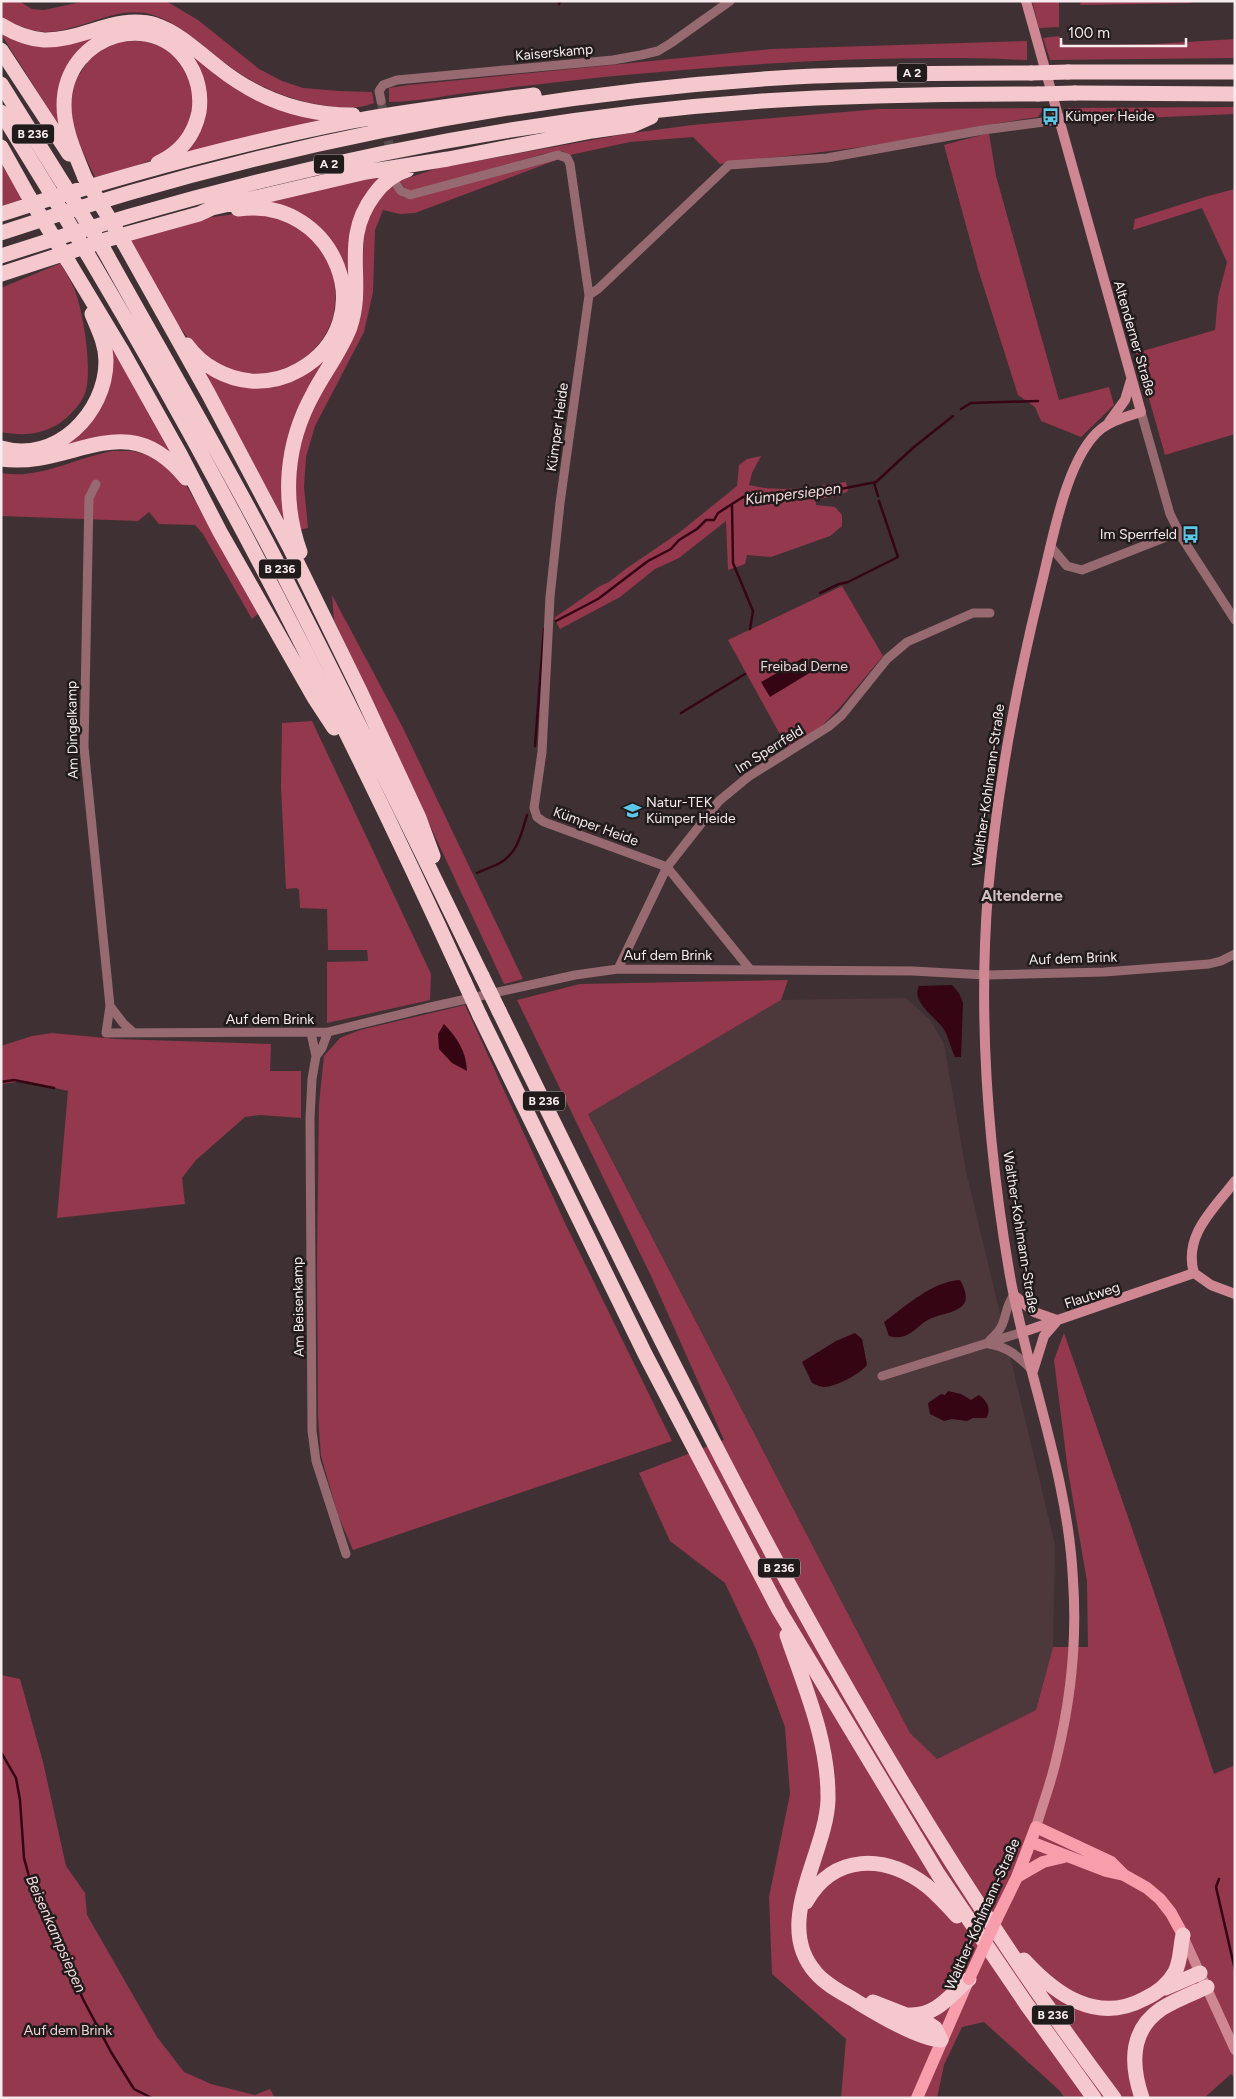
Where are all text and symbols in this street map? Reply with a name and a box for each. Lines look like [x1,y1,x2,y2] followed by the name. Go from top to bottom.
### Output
[1061,15,1186,47] scale bar
[1068,24,1110,42] text: 100 m
[514,41,594,64] street label: Kaiserskamp
[897,64,927,82] road number: A 2
[1041,106,1061,126] bus stop icon: Kümper Heide
[1065,108,1155,125] place label: Kümper Heide
[12,125,54,144] road number: B 236
[314,154,344,173] road number: A 2
[1110,279,1159,398] street label: Altenderner Straße
[543,381,572,473] street label: Kümper Heide
[744,479,842,509] water label: Kümpersiepen
[1181,524,1201,544] bus stop icon: Im Sperrfeld
[1100,526,1177,543] place label: Im Sperrfeld
[259,560,301,578] road number: B 236
[760,658,848,675] park label: Freibad Derne
[63,681,82,779] street label: Am Dingelkamp
[969,703,1008,867] street label: Walther-Kohlmann-Straße
[732,722,807,777] street label: Im Sperrfeld
[646,794,736,827] place label: Natur-TEK Kümper Heide
[622,800,642,820] school or university icon: Natur-TEK Kümper Heide
[551,803,641,850] street label: Kümper Heide
[981,886,1063,905] district label: Altenderne
[624,947,712,964] street label: Auf dem Brink
[1029,948,1118,969] street label: Auf dem Brink
[226,1011,314,1028] street label: Auf dem Brink
[523,1092,565,1110] road number: B 236
[999,1150,1042,1315] street label: Walther-Kohlmann-Straße
[289,1257,308,1357] street label: Am Beisenkamp
[1062,1278,1122,1312] street label: Flautweg
[758,1559,800,1578] road number: B 236
[941,1836,1024,1992] street label: Walther-Kohlmann-Straße
[22,1873,90,1995] water label: Beisenkampsiepen
[1032,2006,1074,2024] road number: B 236
[24,2022,112,2039] park label: Auf dem Brink

